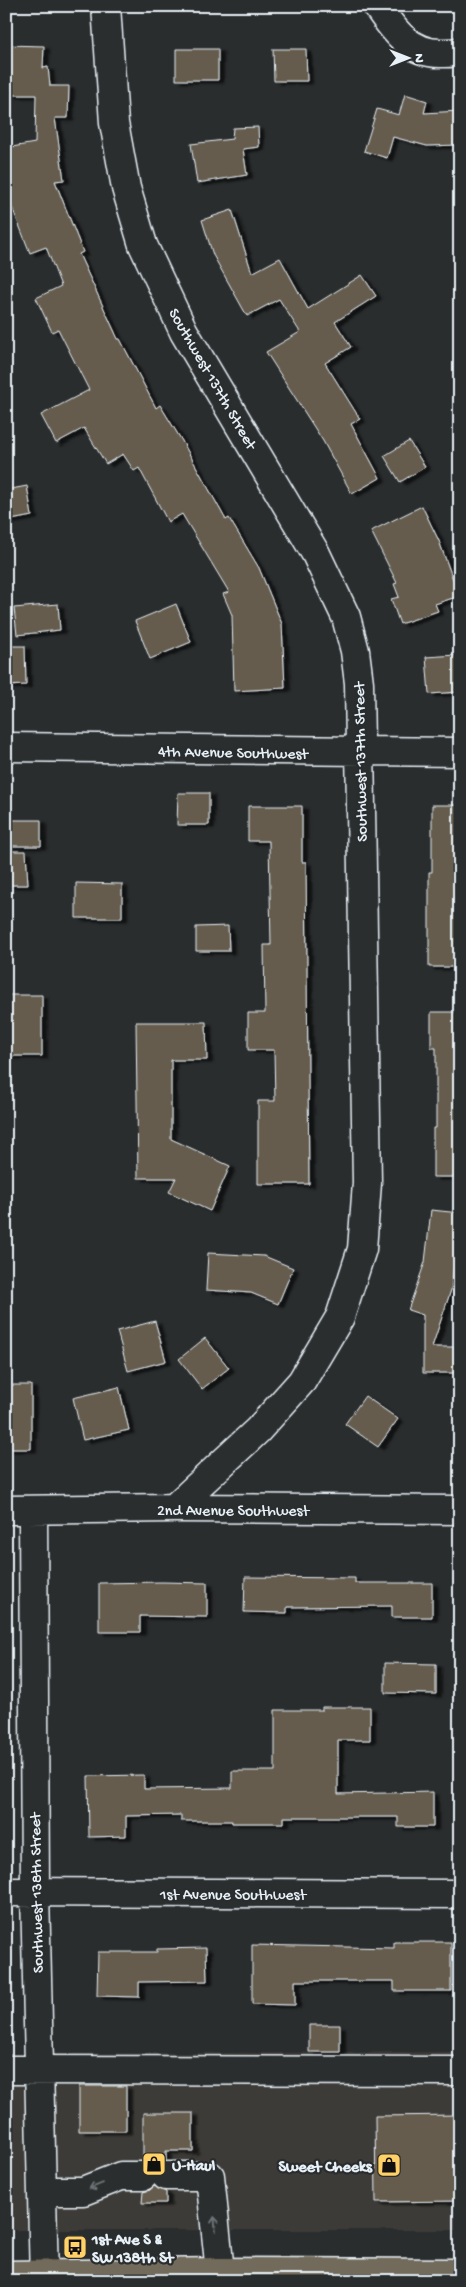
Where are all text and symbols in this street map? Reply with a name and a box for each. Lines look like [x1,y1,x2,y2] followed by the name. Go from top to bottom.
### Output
[384,32,434,82] north arrow
[410,53,427,63] text: N
[163,306,260,455] street label: Southwest 137th Street
[352,680,373,842] street label: Southwest 137th Street
[158,744,309,765] street label: 4th Avenue Southwest
[157,1503,310,1522] street label: 2nd Avenue Southwest
[28,1811,49,1973] street label: Southwest 138th Street
[159,1887,307,1906] street label: 1st Avenue Southwest
[141,2151,167,2177] shop icon: U-Haul
[376,2152,402,2178] shop icon: Sweet Cheeks
[172,2158,216,2177] place label: U-Haul
[279,2159,373,2178] place label: Sweet Cheeks
[89,2182,104,2191] one-way arrow
[210,2216,220,2232] one-way arrow
[91,2232,175,2269] place label: 1st Ave S & SW 138th St
[62,2234,88,2260] bus stop icon: 1st Ave S & SW 138th St

